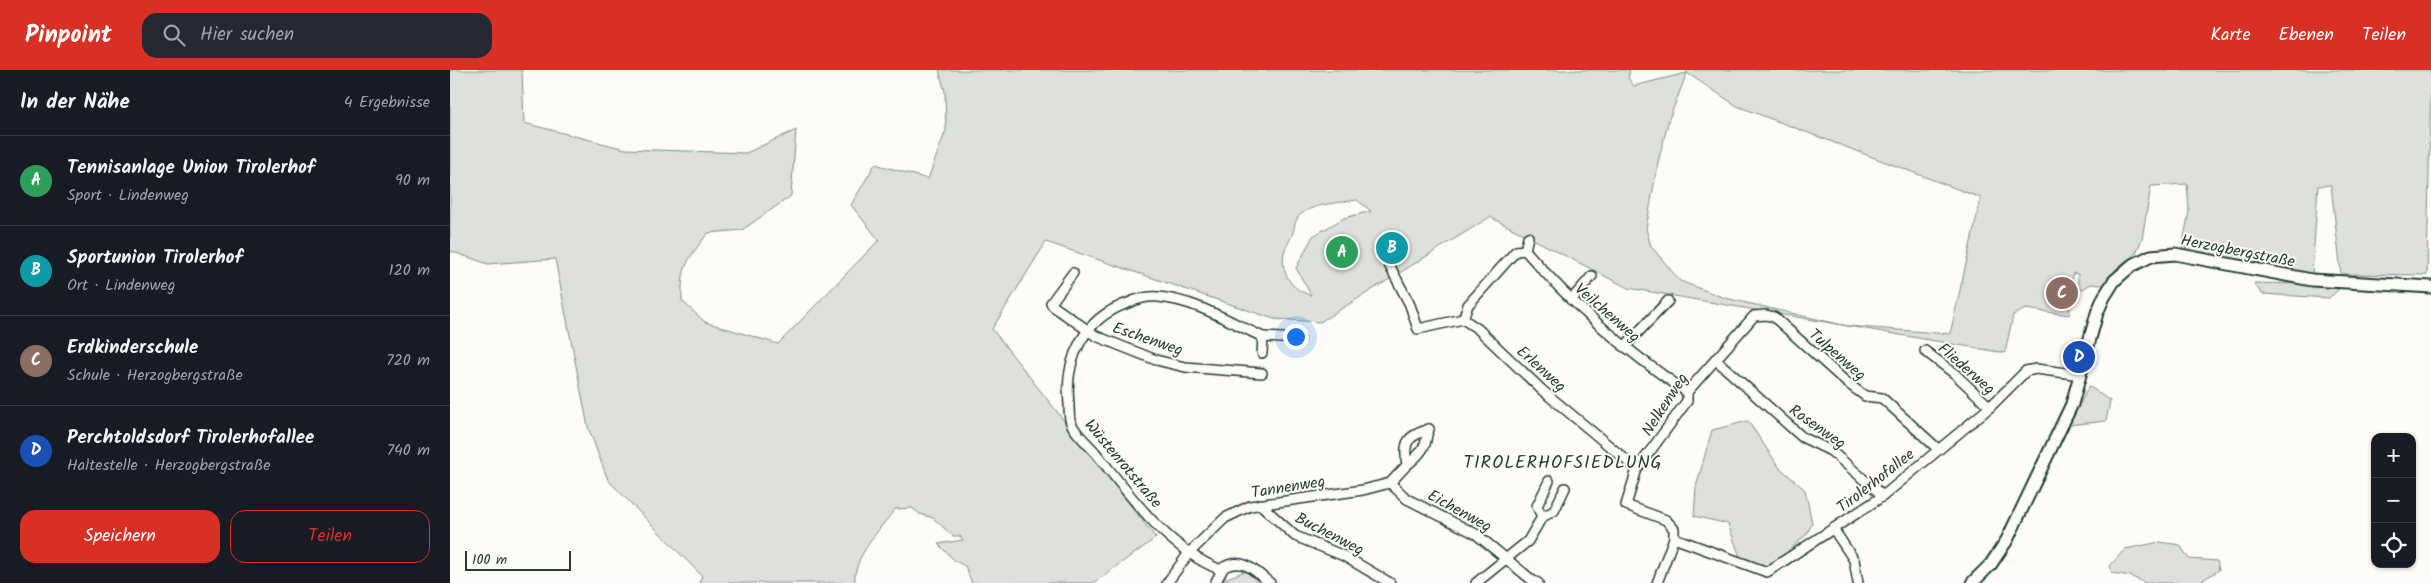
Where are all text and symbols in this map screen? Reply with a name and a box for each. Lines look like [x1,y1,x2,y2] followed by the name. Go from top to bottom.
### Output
[142,13,492,58] search box
[25,16,112,55] text: Pinpoint
[200,20,294,50] text: Hier suchen
[160,21,188,49] icon: search
[2210,21,2251,50] text: Karte
[2279,21,2334,50] text: Ebenen
[2362,21,2406,50] text: Teilen
[20,86,130,119] text: In der Nähe
[344,90,430,115] text: 4 Ergebnisse
[67,153,315,183] text: Tennisanlage Union Tirolerhof
[31,168,41,193] text: A
[395,168,430,193] text: 90 m
[67,183,189,208] text: Sport · Lindenweg
[2178,228,2297,275] street label: Herzogbergstraße
[1376,229,1408,267] pin: B
[1326,233,1358,271] pin: A
[67,243,243,273] text: Sportunion Tirolerhof
[31,258,41,283] text: B
[389,258,430,283] text: 120 m
[67,273,175,298] text: Ort · Lindenweg
[2046,274,2078,312] pin: C
[1568,277,1646,349] street label: Veilchenweg
[1109,316,1186,363] street label: Eschenweg
[1803,323,1871,387] street label: Tulpenweg
[1283,324,1309,350] your location
[67,333,198,363] text: Erdkinderschule
[1932,337,2000,401] street label: Fliederweg
[2063,338,2095,376] pin: D
[1510,340,1572,398] street label: Erlenweg
[31,348,41,373] text: C
[386,348,430,373] text: 720 m
[67,363,243,388] text: Schule · Herzogbergstraße
[1636,368,1695,441] street label: Nelkenweg
[1783,398,1851,456] street label: Rosenweg
[1078,414,1168,514] street label: Wüstenrotstraße
[67,423,314,453] text: Perchtoldsdorf Tirolerhofallee
[2371,433,2416,568] map controls
[2371,433,2416,478] button: +
[31,438,41,463] text: D
[387,438,430,463] text: 740 m
[1832,443,1920,520] street label: Tirolerhofallee
[1463,449,1663,478] district label: TIROLERHOFSIEDLUNG
[67,453,270,478] text: Haltestelle · Herzogbergstraße
[1250,469,1327,506] street label: Tannenweg
[2371,478,2416,523] button: −
[1423,483,1496,539] street label: Eichenweg
[1290,506,1368,562] street label: Buchenweg
[20,510,220,563] button: Speichern
[230,510,430,563] button: Teilen
[2371,523,2416,568] button: locate
[465,548,571,571] scale bar
[472,549,507,571] text: 100 m

